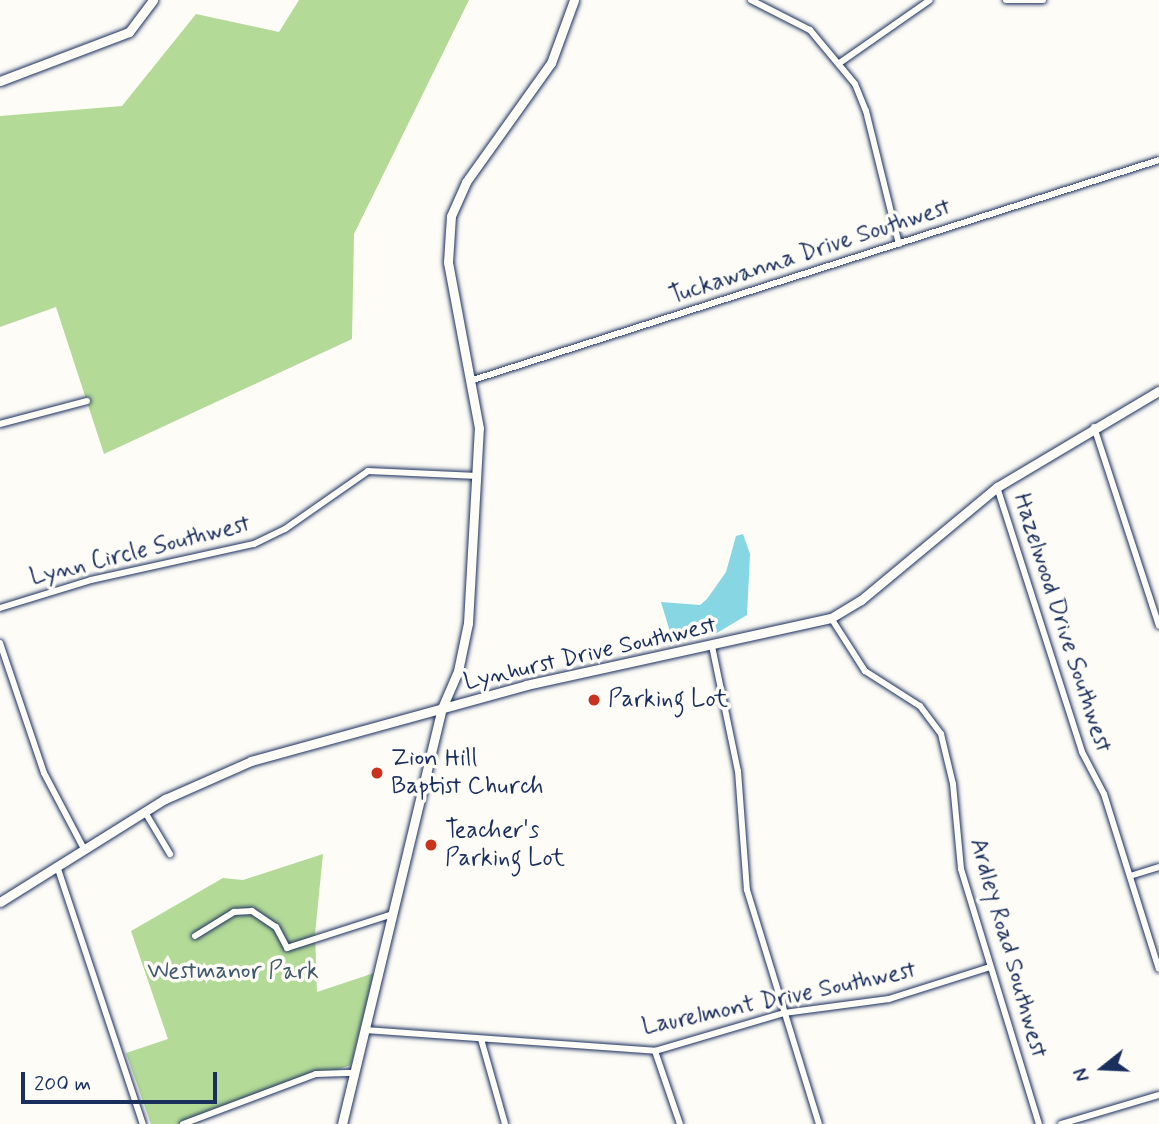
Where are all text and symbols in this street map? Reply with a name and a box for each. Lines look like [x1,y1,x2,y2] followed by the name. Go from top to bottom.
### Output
[666,193,954,311] street label: Tuckawanna Drive Southwest
[1007,492,1117,754] street label: Hazelwood Drive Southwest
[27,510,253,592] street label: Lynn Circle Southwest
[462,611,718,697] street label: Lynhurst Drive Southwest
[608,686,723,714] place label: Parking Lot
[586,692,602,708] marker: Parking Lot
[391,745,543,801] place label: Zion Hill Baptist Church
[369,765,385,781] marker: Zion Hill Baptist Church
[445,817,560,873] place label: Teacher's Parking Lot
[423,837,439,853] marker: Teacher's Parking Lot
[963,837,1053,1059] street label: Ardley Road Southwest
[640,956,918,1042] street label: Laurelmont Drive Southwest
[149,958,317,986] park label: Westmanor Park
[1068,1033,1138,1103] north arrow
[24,1058,220,1102] scale bar
[1069,1065,1096,1085] text: N
[34,1070,91,1098] text: 200 m

